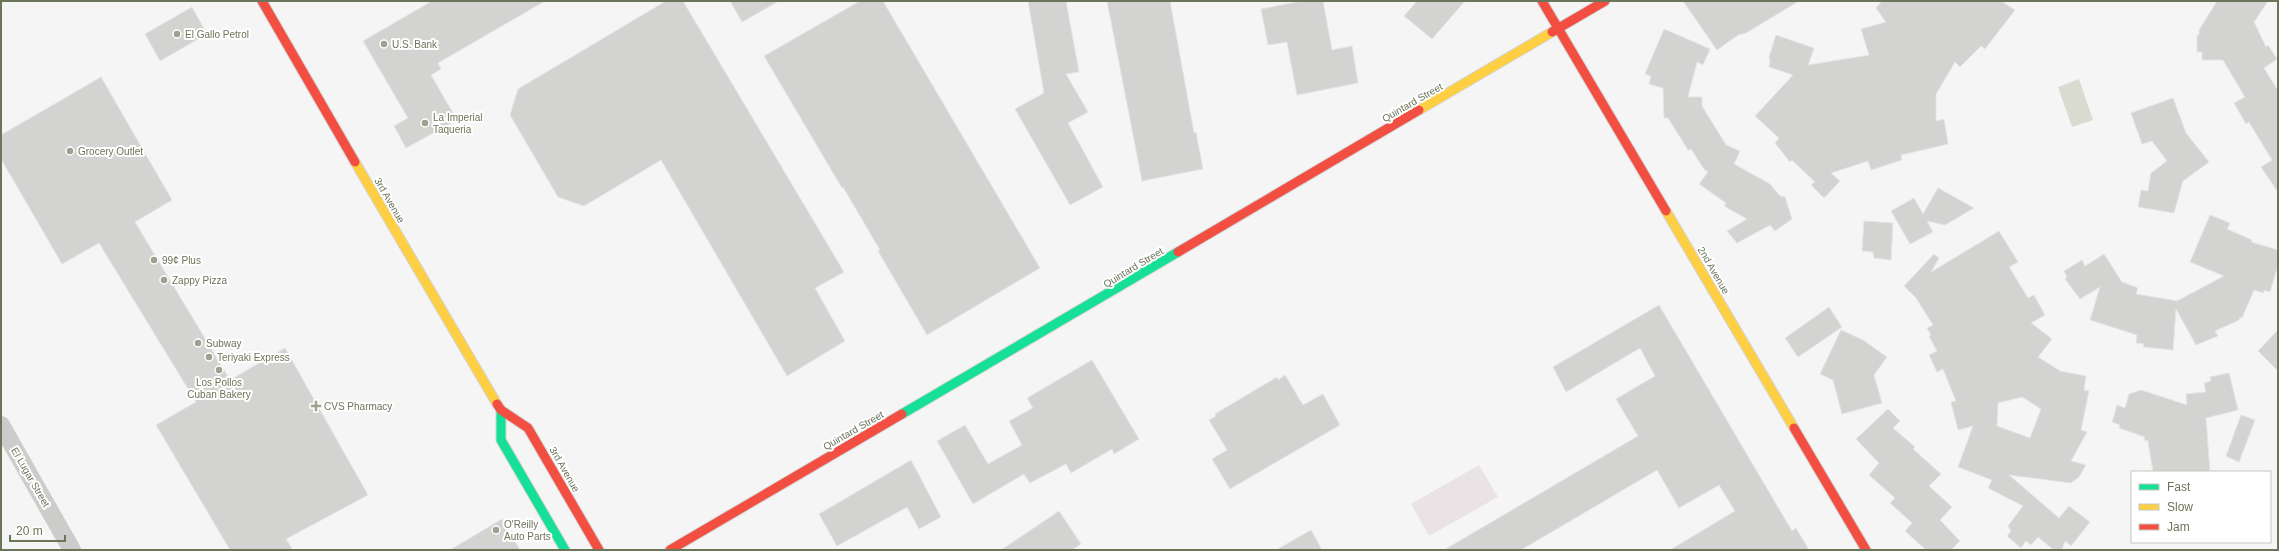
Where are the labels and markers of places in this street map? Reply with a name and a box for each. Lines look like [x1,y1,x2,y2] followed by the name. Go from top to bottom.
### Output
[172,29,182,39] marker: El Gallo Petrol
[185,29,249,40] place label: El Gallo Petrol
[379,39,389,49] marker: U.S. Bank
[392,39,438,50] place label: U.S. Bank
[433,112,482,135] place label: La Imperial Taqueria
[420,118,430,128] marker: La Imperial Taqueria
[65,146,75,156] marker: Grocery Outlet
[78,146,143,157] place label: Grocery Outlet
[149,255,159,265] marker: 99¢ Plus
[162,255,201,266] place label: 99¢ Plus
[159,275,169,285] marker: Zappy Pizza
[172,275,227,286] place label: Zappy Pizza
[193,338,203,348] marker: Subway
[206,338,242,349] place label: Subway
[204,352,214,362] marker: Teriyaki Express
[217,352,290,363] place label: Teriyaki Express
[214,365,224,375] marker: Los Pollos Cuban Bakery
[187,377,251,400] place label: Los Pollos Cuban Bakery
[311,401,321,411] marker: CVS Pharmacy
[324,401,392,412] place label: CVS Pharmacy
[504,519,551,542] place label: O'Reilly Auto Parts
[491,525,501,535] marker: O'Reilly Auto Parts

